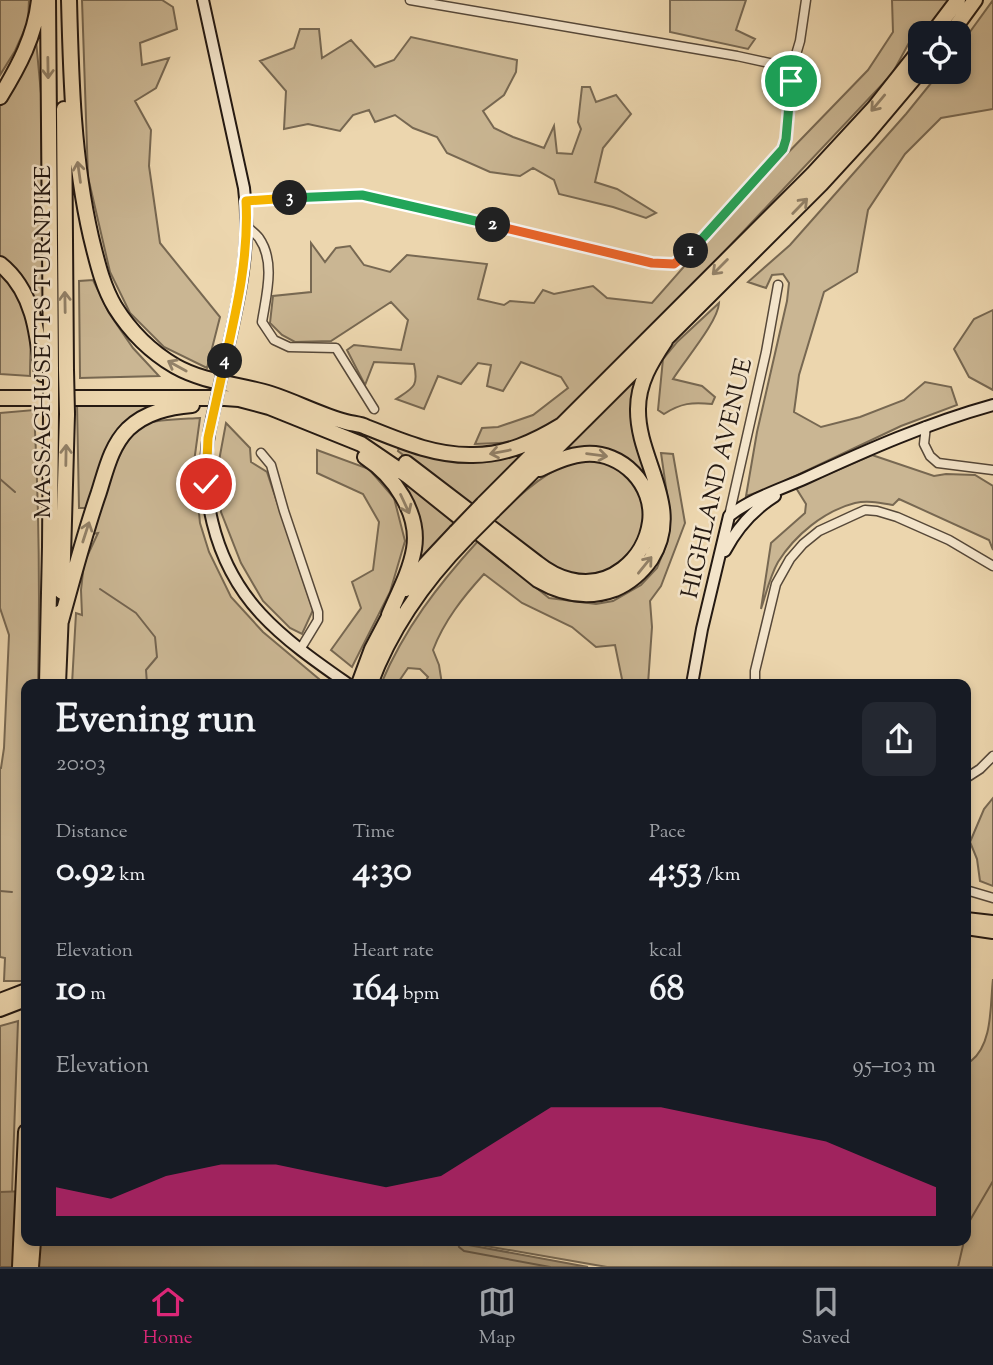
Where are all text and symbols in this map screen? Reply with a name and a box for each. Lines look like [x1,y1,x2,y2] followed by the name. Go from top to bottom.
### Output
[908,21,971,84] map controls
[908,21,971,84] button: locate
[761,51,821,111] pin
[42,56,55,79] one-way arrow
[772,62,810,100] icon: arrive
[870,93,885,111] one-way arrow
[73,161,86,184] one-way arrow
[27,165,61,519] street label: MASSACHUSETTS TURNPIKE
[272,180,308,216] pin: 3
[286,184,293,211] text: 3
[791,198,808,215] one-way arrow
[476,208,510,243] pin: 2
[488,211,497,238] text: 2
[674,233,708,268] pin: 1
[687,237,694,264] text: 1
[712,258,729,275] one-way arrow
[59,291,72,314] one-way arrow
[208,344,243,378] pin: 4
[220,347,229,374] text: 4
[674,354,762,602] street label: HIGHLAND AVENUE
[168,359,188,373] one-way arrow
[59,444,73,467] one-way arrow
[489,446,512,459] one-way arrow
[585,449,608,462] one-way arrow
[176,454,236,514] pin
[187,465,225,503] icon: check
[399,493,412,514] one-way arrow
[80,521,93,543] one-way arrow
[638,556,653,574] one-way arrow
[56,695,256,749] text: Evening run
[862,702,936,776] button: share
[56,748,106,781] text: 20:03
[56,819,128,846] text: Distance
[353,819,395,846] text: Time
[649,819,686,846] text: Pace
[56,846,115,897] text: 0.92
[353,846,412,897] text: 4:30
[649,846,702,897] text: 4:53
[115,862,145,889] text: km
[702,862,741,889] text: /km
[56,938,133,965] text: Elevation
[353,938,434,965] text: Heart rate
[649,938,682,965] text: kcal
[56,965,86,1016] text: 10
[353,965,399,1016] text: 164
[649,965,684,1016] text: 68
[86,981,106,1008] text: m
[399,981,439,1008] text: bpm
[56,1050,149,1083] text: Elevation
[852,1050,936,1083] text: 95–103 m
[143,1283,193,1352] tab: Home
[478,1283,516,1352] tab: Map
[801,1283,850,1352] tab: Saved

